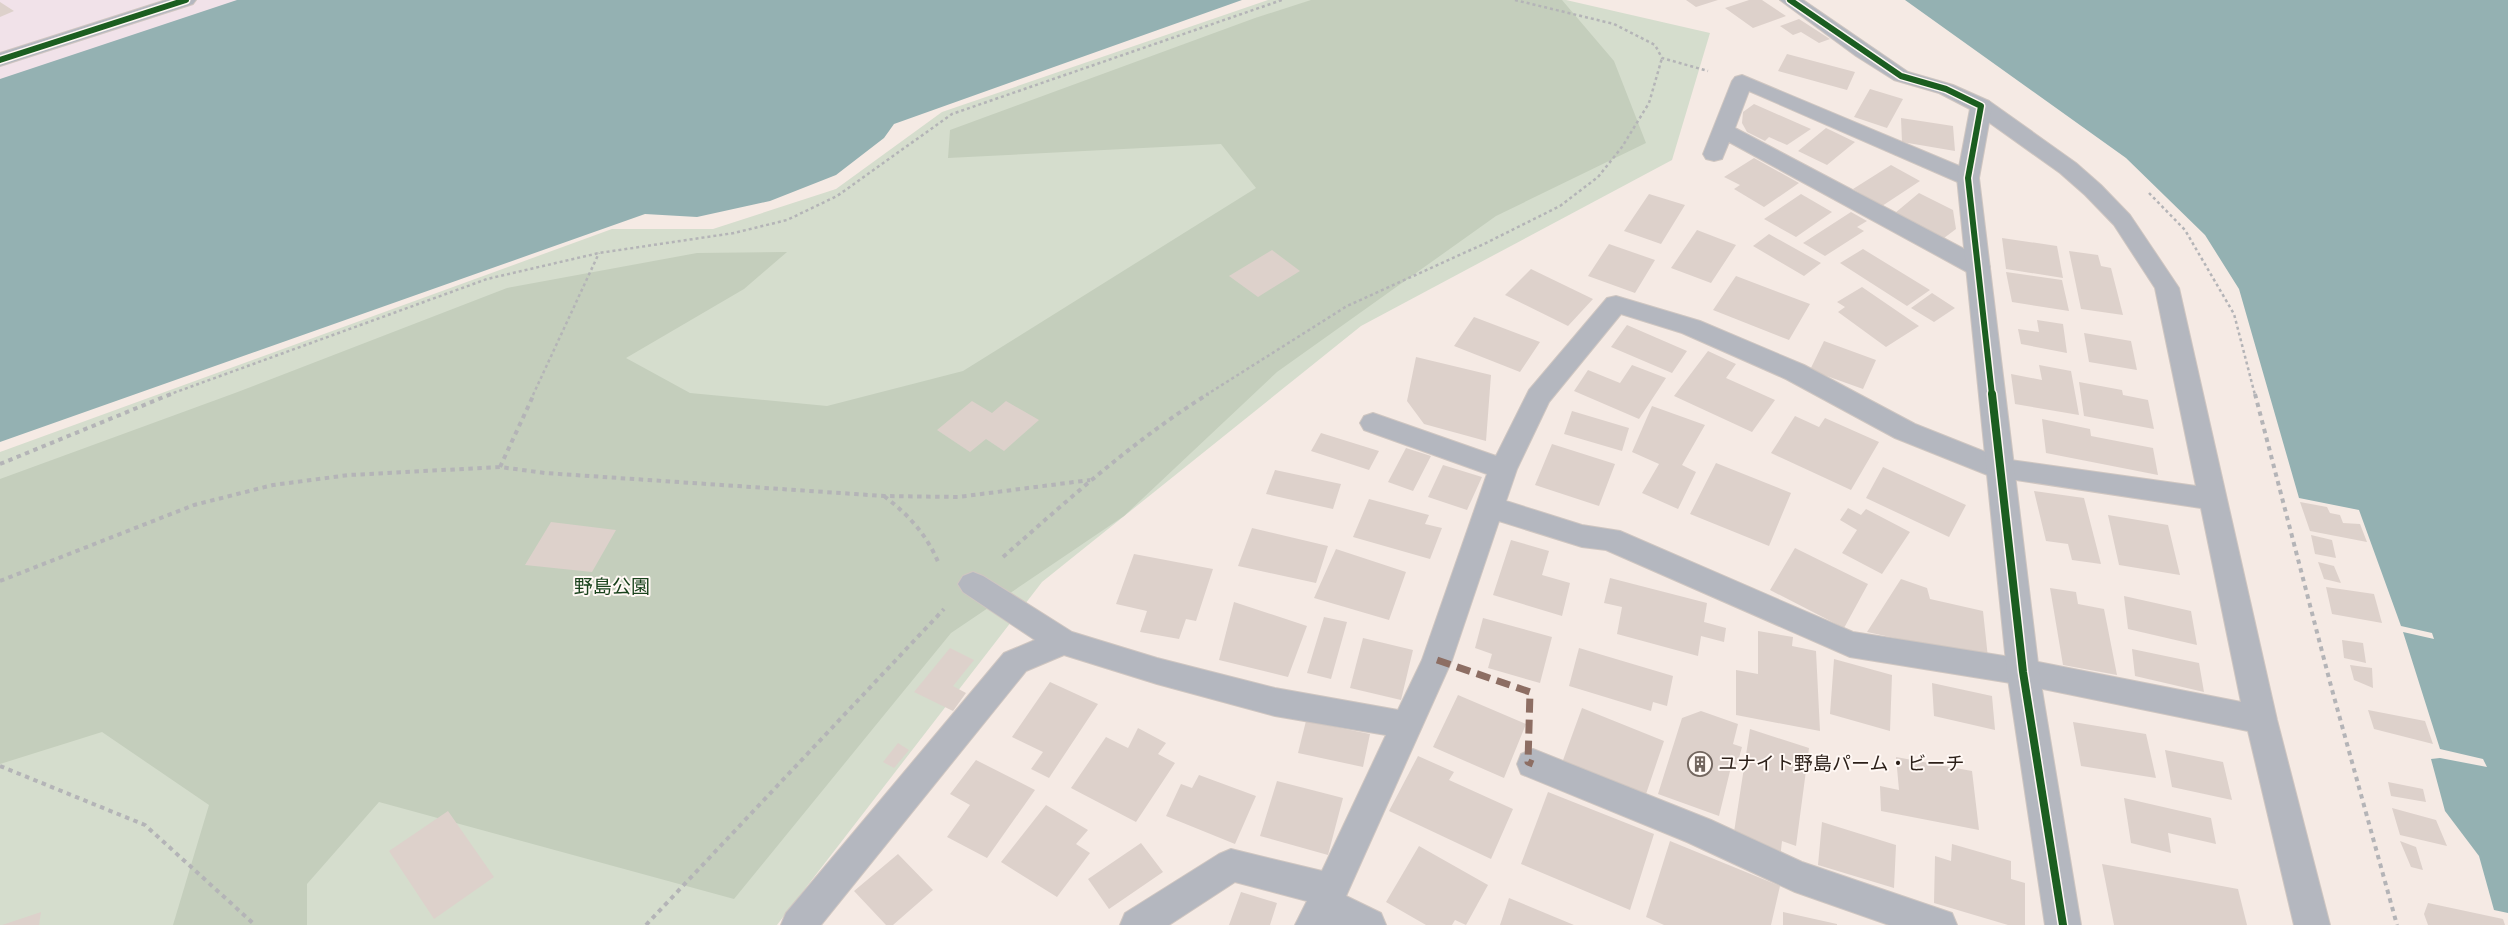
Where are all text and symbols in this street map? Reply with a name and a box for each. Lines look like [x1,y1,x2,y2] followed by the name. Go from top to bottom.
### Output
[574,576,650,599] park label: 野島公園
[1687,751,1713,777] building icon: ユナイト野島パーム・ビーチ
[1718,753,1964,776] place label: ユナイト野島パーム・ビーチ

